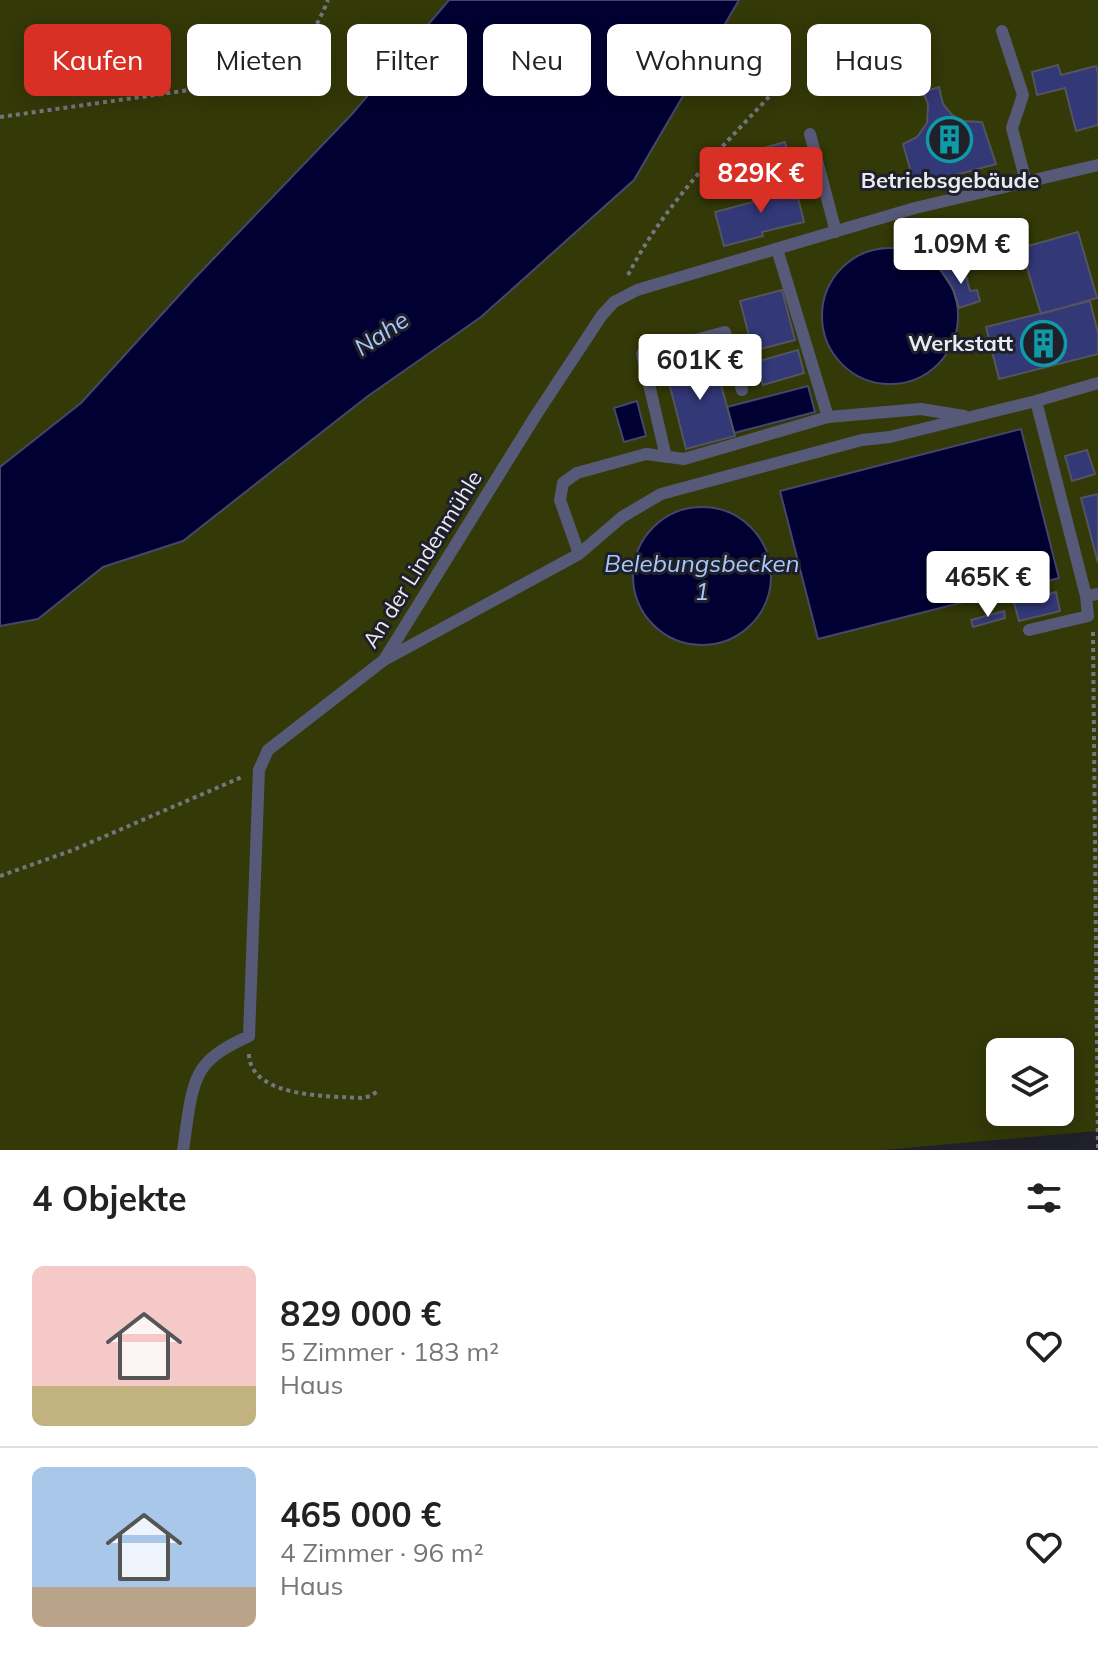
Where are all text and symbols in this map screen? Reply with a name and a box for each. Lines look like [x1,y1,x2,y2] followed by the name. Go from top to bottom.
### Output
[24,24,171,96] chip: Kaufen
[187,24,331,96] chip: Mieten
[347,24,467,96] chip: Filter
[483,24,591,96] chip: Neu
[607,24,791,96] chip: Wohnung
[807,24,931,96] chip: Haus
[926,115,974,163] building icon: Betriebsgebäude
[696,147,826,215] pin: 829K €
[718,156,804,189] text: 829K €
[861,166,1039,194] place label: Betriebsgebäude
[887,218,1035,286] pin: 1.09M €
[912,227,1010,260] text: 1.09M €
[348,304,414,362] water label: Nahe
[1020,319,1068,367] building icon: Werkstatt
[908,329,1013,357] place label: Werkstatt
[635,334,765,402] pin: 601K €
[657,343,743,376] text: 601K €
[356,465,488,653] street label: An der Lindenmühle
[604,548,800,606] water label: Belebungsbecken 1
[923,551,1053,619] pin: 465K €
[945,560,1031,593] text: 465K €
[986,1038,1074,1126] map controls
[986,1038,1074,1126] button: layers
[1022,1176,1066,1220] icon: filters
[32,1177,187,1220] text: 4 Objekte
[280,1292,441,1335] text: 829 000 €
[96,1298,192,1394] icon: home
[1022,1324,1066,1368] icon: heart
[280,1335,499,1368] text: 5 Zimmer · 183 m²
[280,1368,343,1401] text: Haus
[280,1493,441,1536] text: 465 000 €
[96,1499,192,1595] icon: home
[1022,1525,1066,1569] icon: heart
[280,1536,484,1569] text: 4 Zimmer · 96 m²
[280,1569,343,1602] text: Haus

